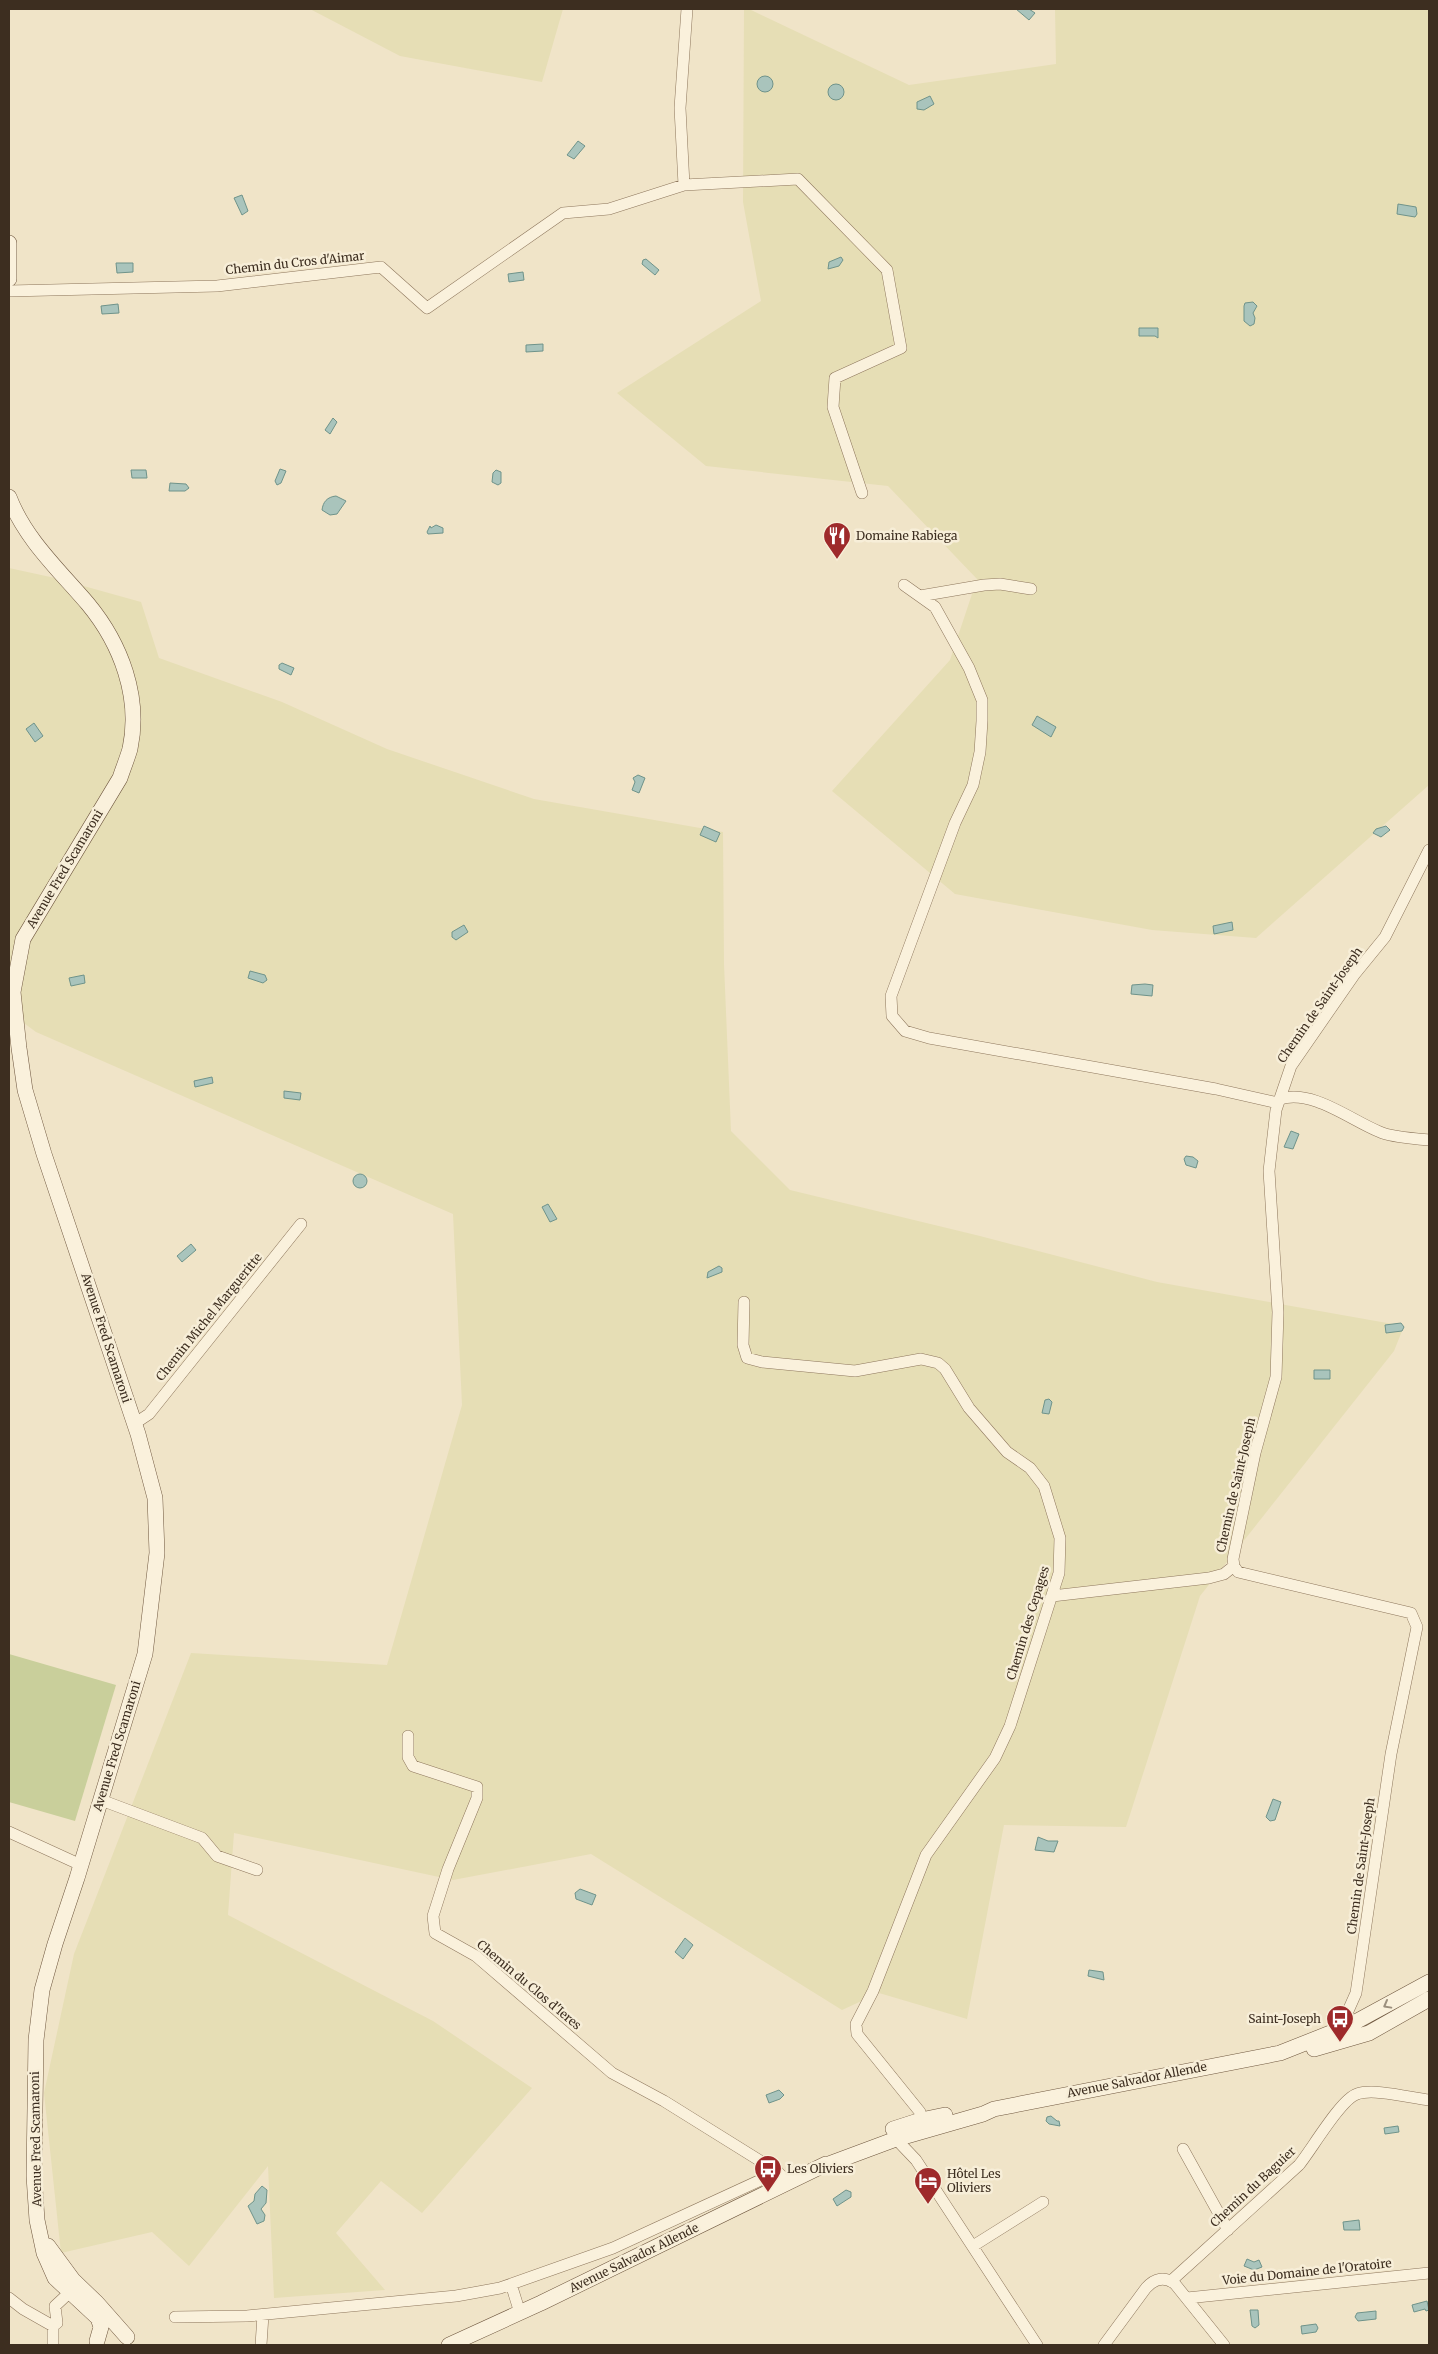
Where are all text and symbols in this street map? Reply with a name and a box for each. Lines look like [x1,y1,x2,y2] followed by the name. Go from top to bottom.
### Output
[225,248,366,277] street label: Chemin du Cros d'Aimar
[822,521,852,560] restaurant icon: Domaine Rabiega
[856,528,958,543] place label: Domaine Rabiega
[23,807,106,932] street label: Avenue Fred Scamaroni
[1274,944,1365,1065] street label: Chemin de Saint-Joseph
[152,1250,265,1384] street label: Chemin Michel Margueritte
[78,1270,135,1405] street label: Avenue Fred Scamaroni
[1213,1416,1258,1554] street label: Chemin de Saint-Joseph
[1003,1564,1052,1682] street label: Chemin des Cepages
[89,1679,144,1814] street label: Avenue Fred Scamaroni
[1343,1797,1378,1935] street label: Chemin de Saint-Joseph
[474,1937,585,2033] street label: Chemin du Clos d'Ieres
[1383,1999,1392,2009] one-way arrow
[1325,2004,1355,2043] bus stop icon: Saint-Joseph
[1248,2011,1321,2026] place label: Saint-Joseph
[1065,2059,1208,2101] street label: Avenue Salvador Allende
[27,2071,44,2208] street label: Avenue Fred Scamaroni
[1207,2143,1299,2230] street label: Chemin du Baguier
[753,2154,783,2193] bus stop icon: Les Oliviers
[787,2161,854,2176] place label: Les Oliviers
[913,2166,943,2205] hotel icon: Hôtel Les Oliviers
[947,2166,1001,2195] place label: Hôtel Les Oliviers
[566,2220,701,2296] street label: Avenue Salvador Allende
[1221,2255,1392,2288] street label: Voie du Domaine de l'Oratoire

